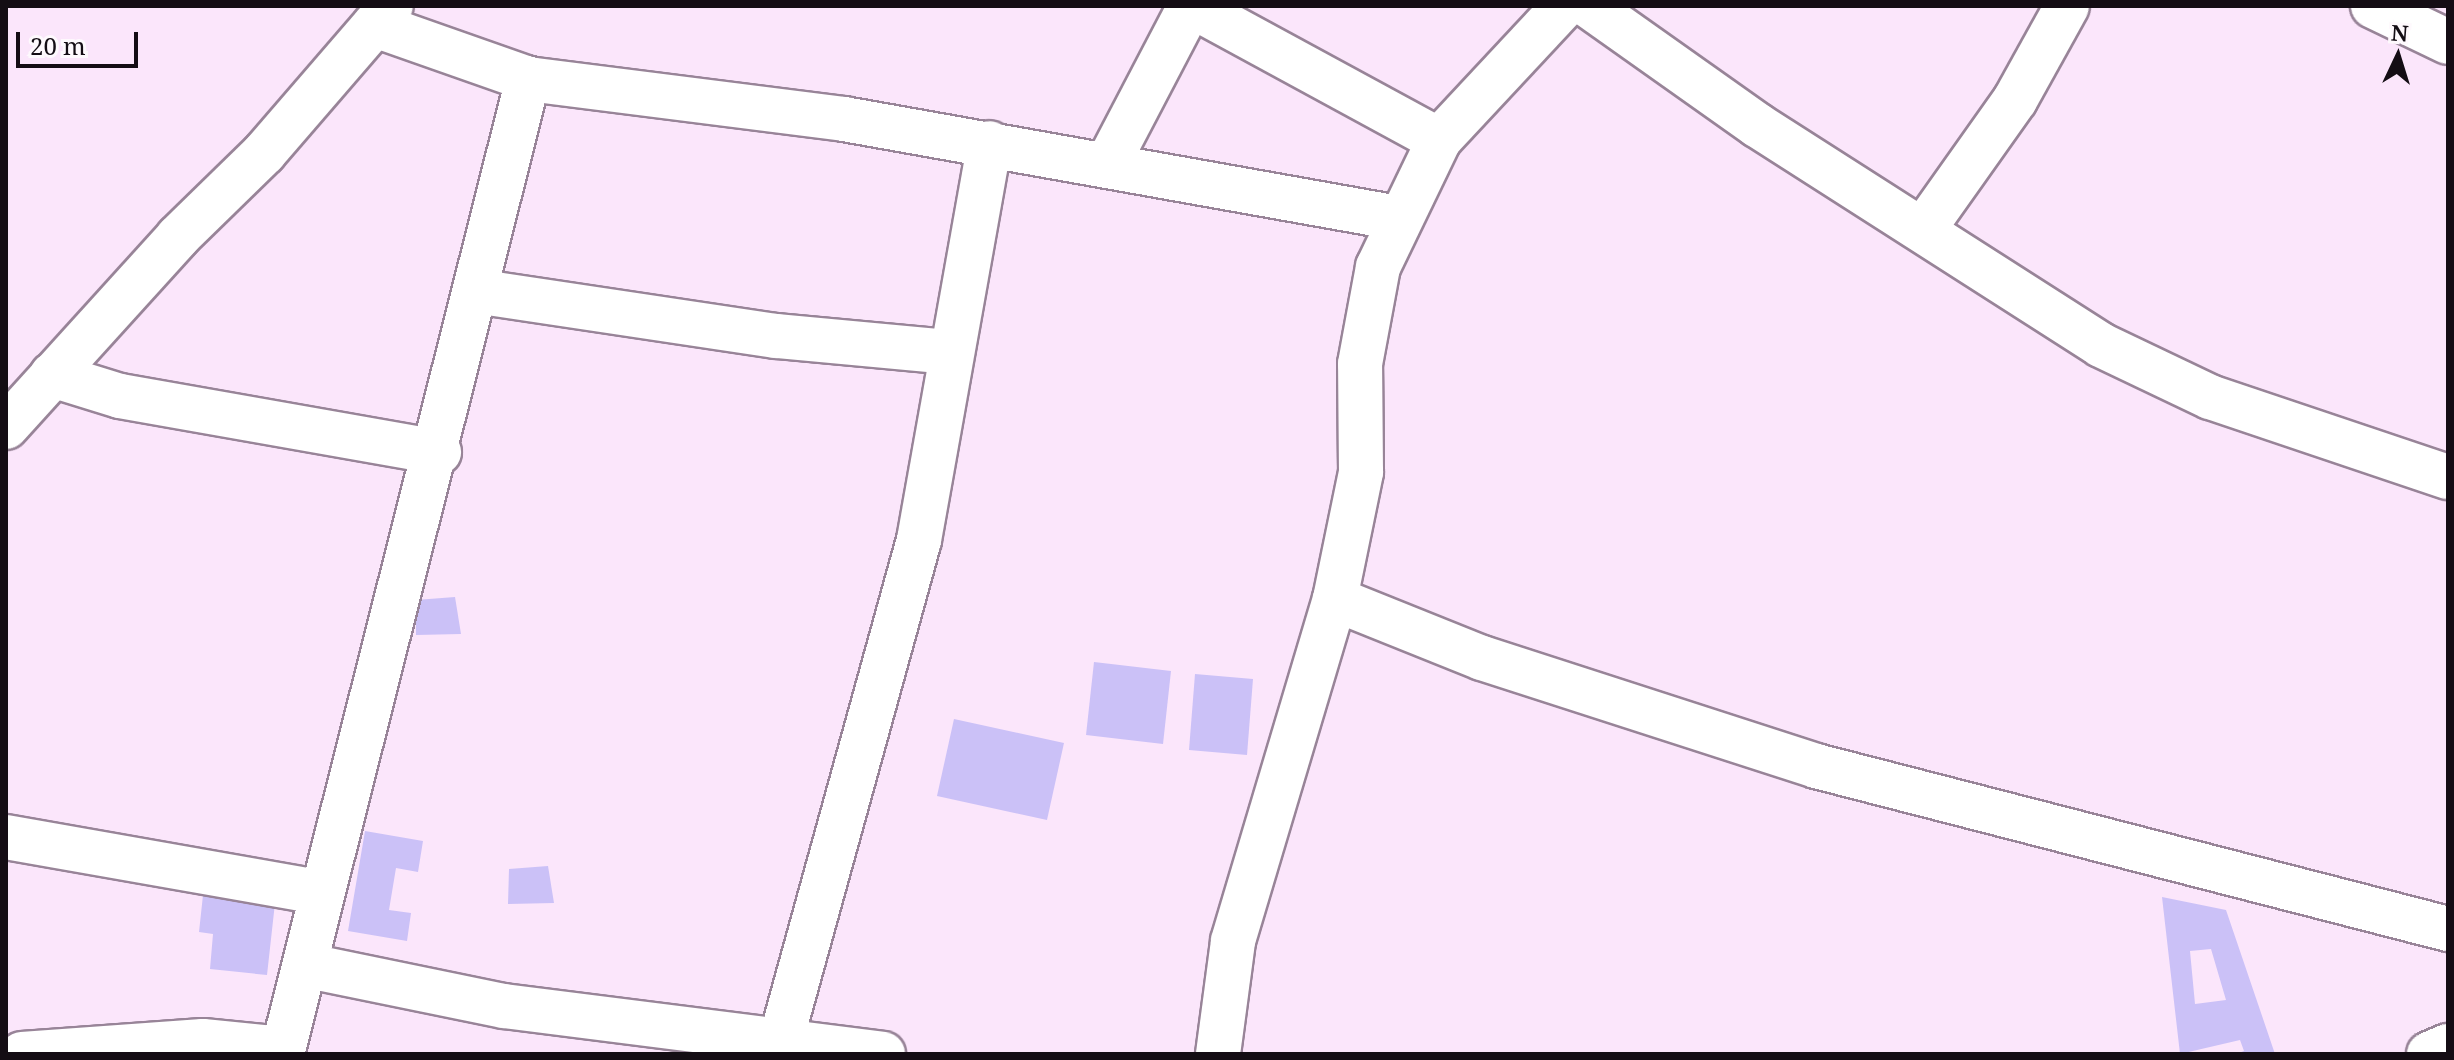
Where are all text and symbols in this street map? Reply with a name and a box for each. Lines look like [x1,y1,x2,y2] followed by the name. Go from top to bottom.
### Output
[20,16,142,66] scale bar
[2358,16,2438,96] north arrow
[2390,16,2409,48] text: N
[30,29,86,62] text: 20 m

